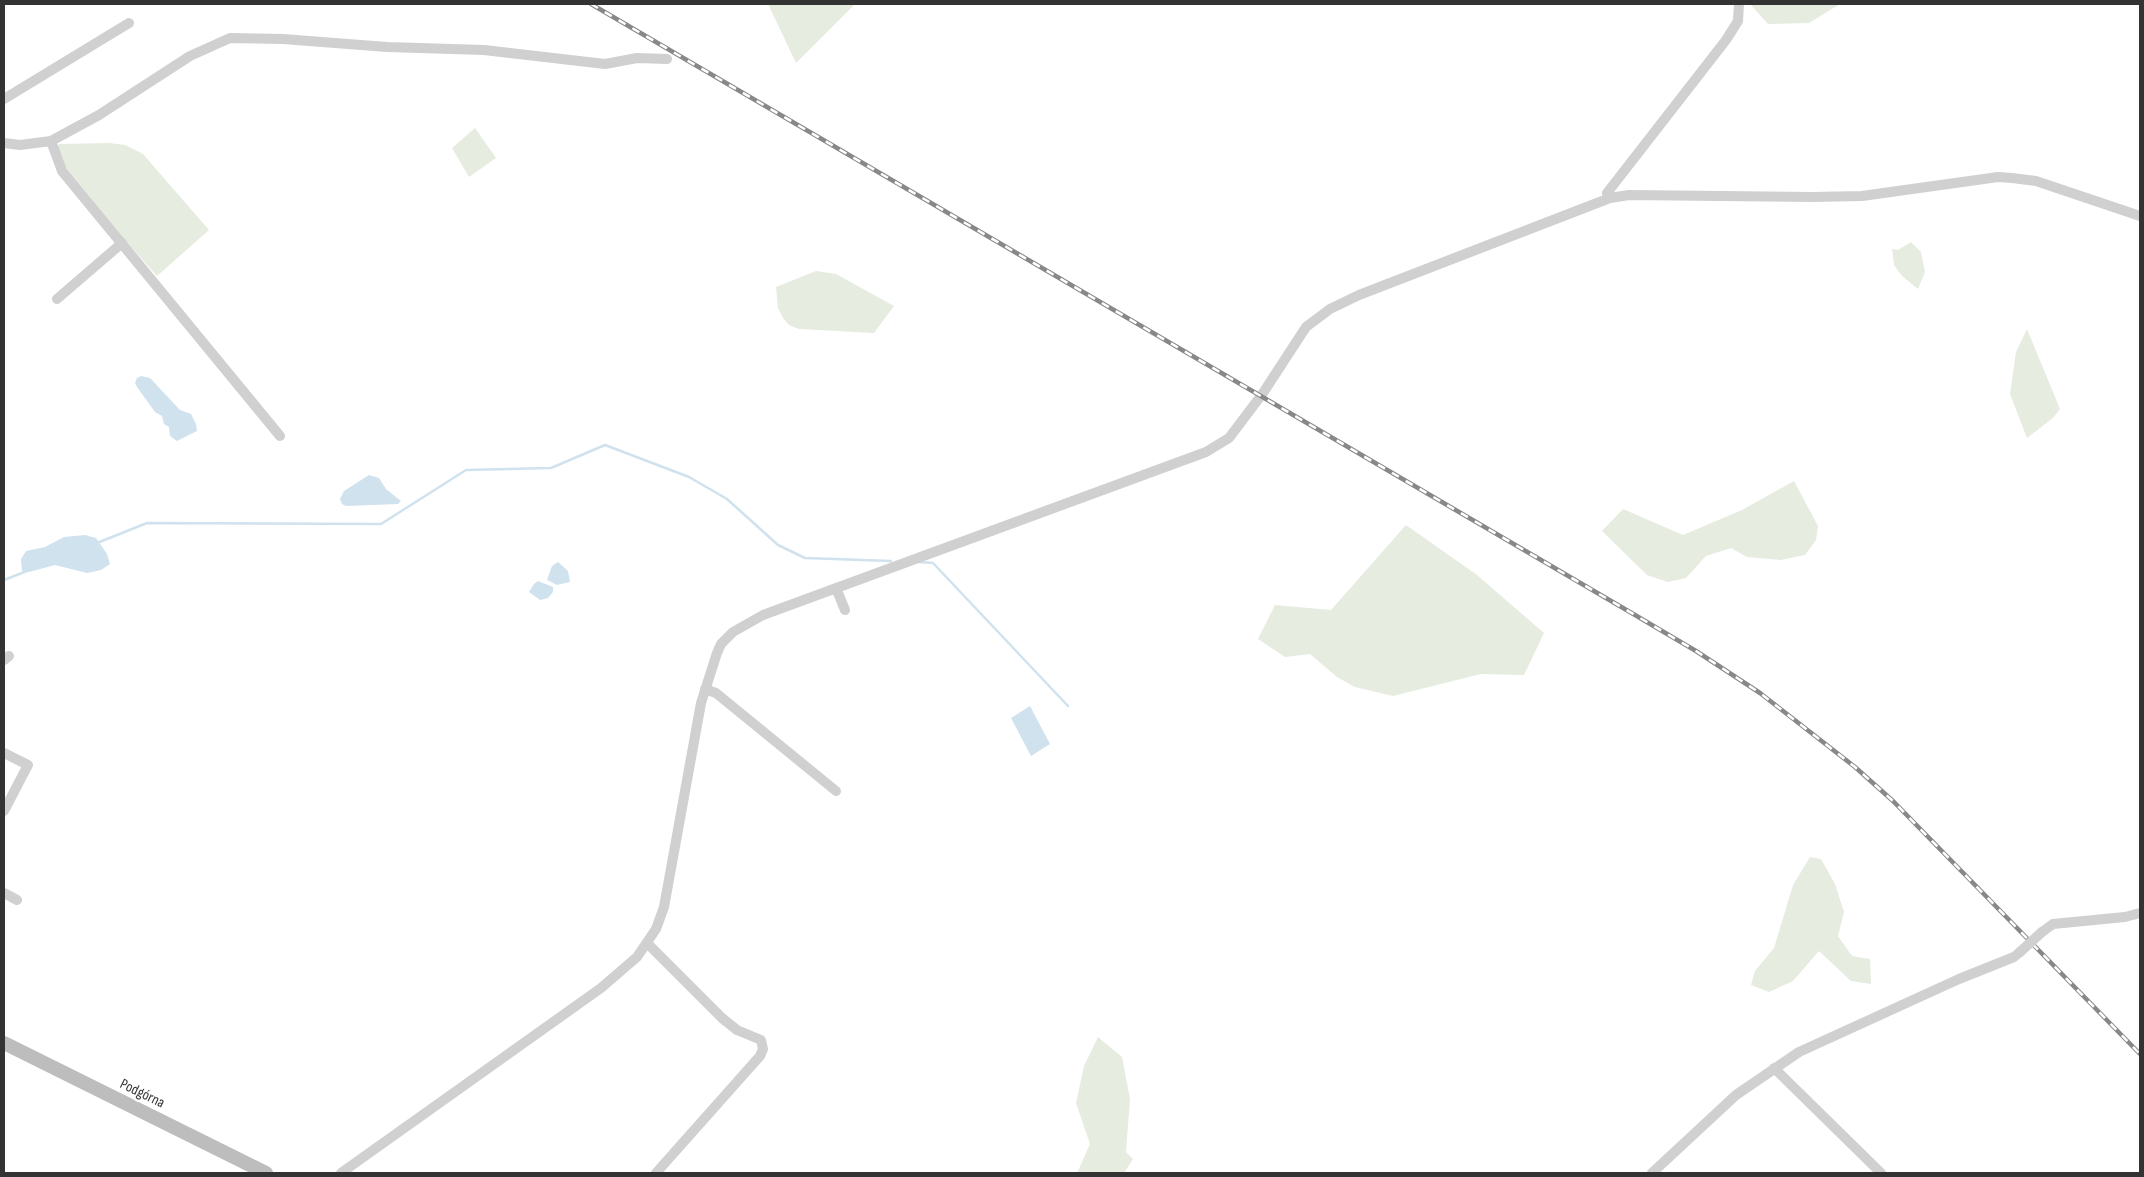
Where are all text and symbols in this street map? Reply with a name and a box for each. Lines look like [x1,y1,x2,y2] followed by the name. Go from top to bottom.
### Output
[117,1076,167,1112] street label: Podgórna

